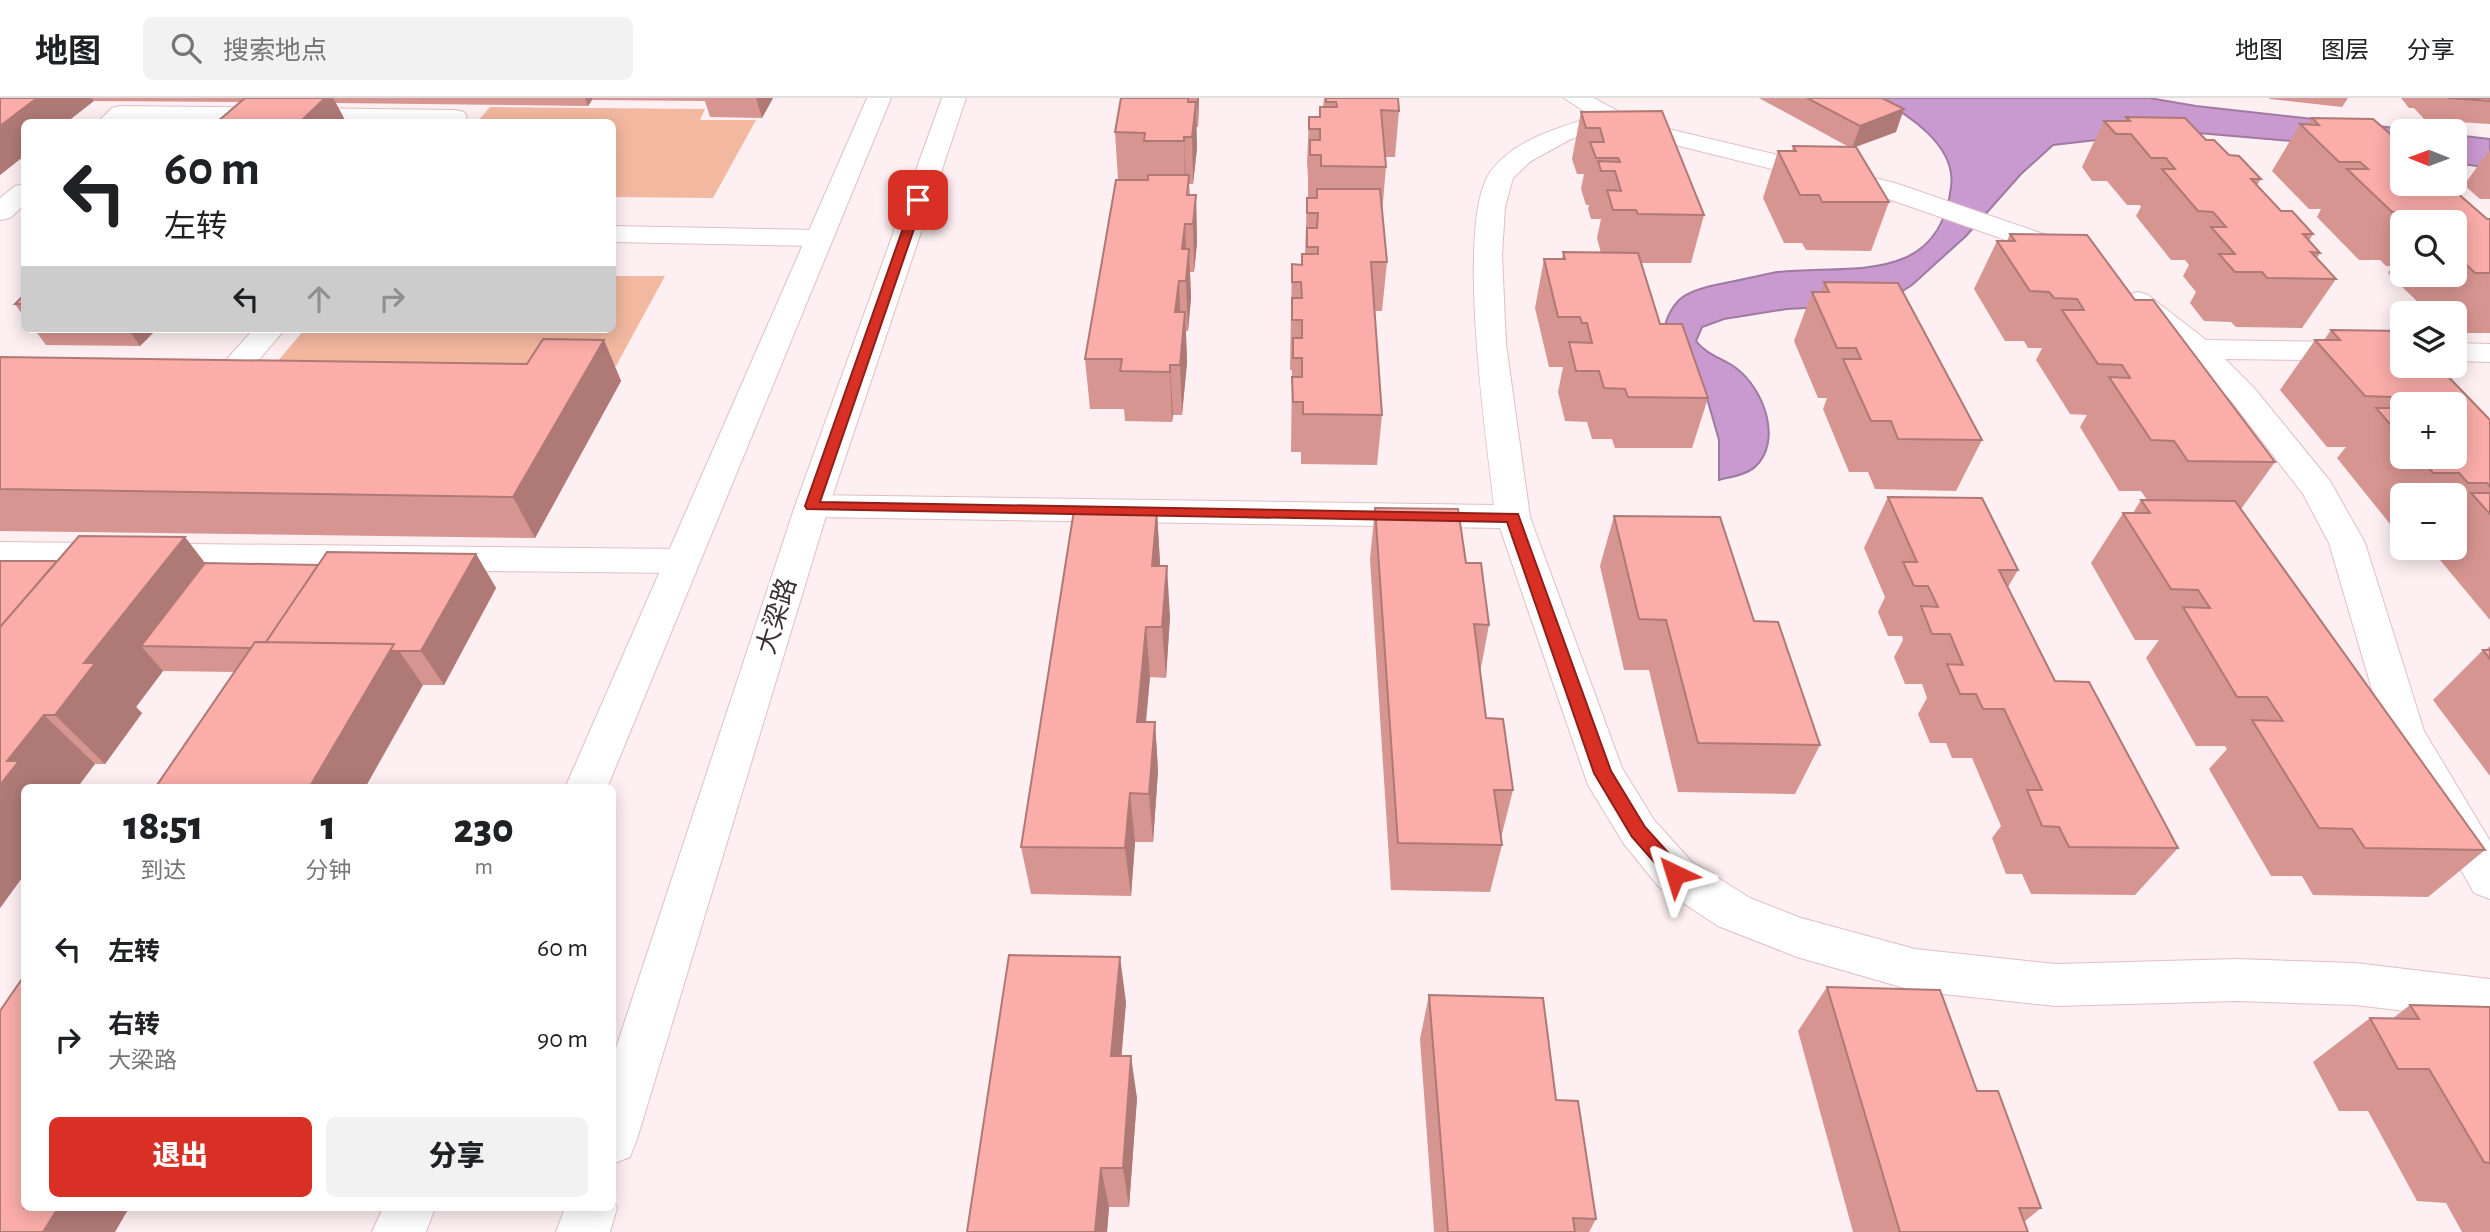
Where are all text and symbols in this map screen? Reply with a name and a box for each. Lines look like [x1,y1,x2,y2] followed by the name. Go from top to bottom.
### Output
[143,17,633,80] search box
[167,29,205,67] icon: search
[35,36,101,69] text: 地图
[223,38,327,64] text: 搜索地点
[2235,39,2283,63] text: 地图
[2321,39,2369,63] text: 图层
[2407,39,2455,63] text: 分享
[2390,119,2468,196] north arrow
[2390,119,2467,560] map controls
[164,145,260,194] text: 60 m
[49,147,140,238] icon: left
[888,170,948,230] pin
[899,181,937,219] icon: arrive
[2390,210,2467,287] button: search
[164,211,228,243] text: 左转
[227,280,265,318] icon: left
[300,280,338,318] icon: ahead
[373,280,411,318] icon: right
[2390,301,2467,378] button: layers
[2390,392,2467,469] button: +
[2390,483,2467,560] button: −
[752,575,801,657] street label: 大梁路
[123,805,203,847] text: 18:51
[321,805,336,847] text: 1
[453,808,514,850] text: 230
[1638,837,1712,911] position arrow
[474,856,493,879] text: m
[140,860,186,883] text: 到达
[305,860,351,883] text: 分钟
[49,930,87,968] icon: left
[537,935,588,961] text: 60 m
[108,939,160,965] text: 左转
[108,1012,160,1038] text: 右转
[49,1021,87,1059] icon: right
[537,1026,588,1052] text: 90 m
[108,1050,177,1073] text: 大梁路
[49,1117,312,1197] button: 退出
[326,1117,588,1197] button: 分享

